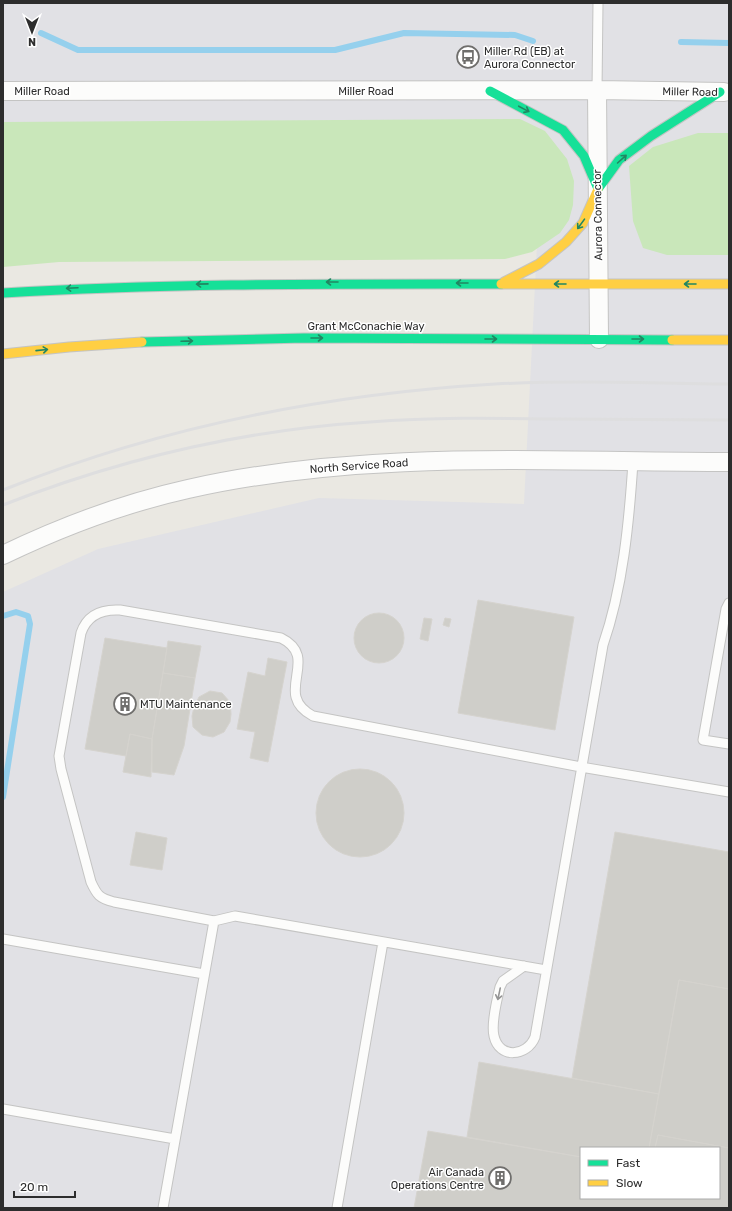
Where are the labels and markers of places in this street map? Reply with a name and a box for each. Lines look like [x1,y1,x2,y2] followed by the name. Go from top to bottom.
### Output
[455,44,481,70] bus stop icon: Miller Rd (EB) at Aurora Connector
[484,45,576,71] place label: Miller Rd (EB) at Aurora Connector
[112,691,138,717] building icon: MTU Maintenance
[140,698,232,711] place label: MTU Maintenance
[487,1165,513,1191] building icon: Air Canada Operations Centre
[391,1166,484,1192] place label: Air Canada Operations Centre

